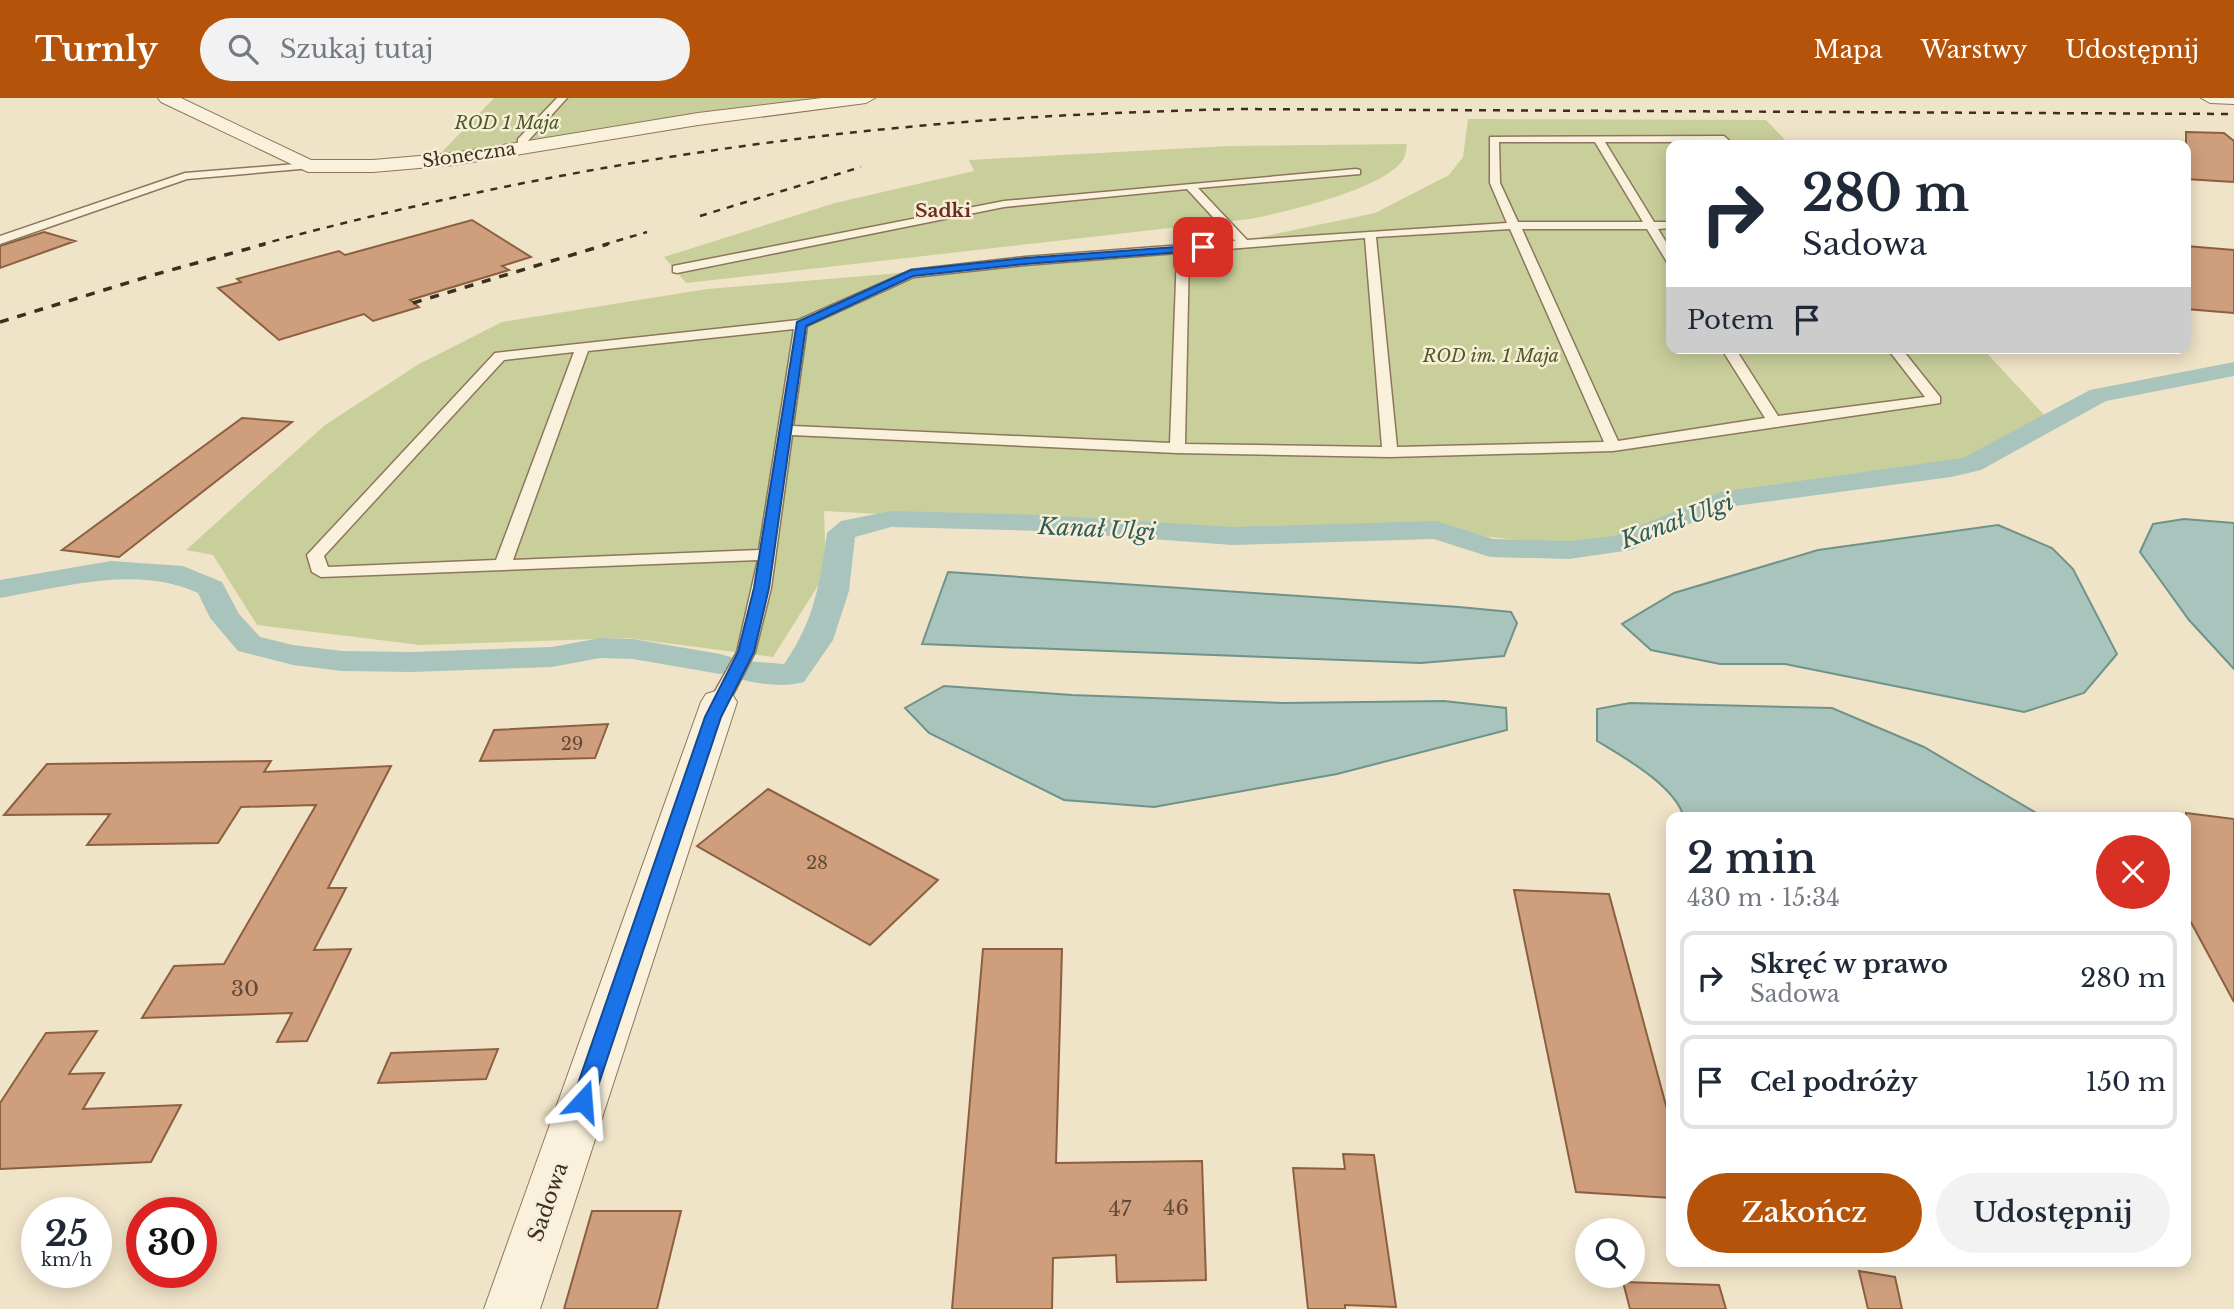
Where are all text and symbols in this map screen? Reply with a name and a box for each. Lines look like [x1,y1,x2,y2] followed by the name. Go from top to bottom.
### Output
[200,18,690,81] search box
[35,29,158,70] text: Turnly
[224,30,262,68] icon: search
[280,33,433,65] text: Szukaj tutaj
[1814,35,1883,64] text: Mapa
[1921,35,2027,64] text: Warstwy
[2065,35,2199,64] text: Udostępnij
[454,112,559,134] park label: ROD 1 Maja
[421,138,517,172] street label: Słoneczna
[1802,163,1969,224] text: 280 m
[1687,168,1778,259] icon: right
[915,199,971,222] district label: Sadki
[1173,217,1233,277] pin
[1802,224,1927,264] text: Sadowa
[1184,228,1222,266] icon: arrive
[1788,301,1826,339] icon: arrive
[1687,304,1774,336] text: Potem
[1422,345,1559,367] park label: ROD im. 1 Maja
[1616,488,1737,555] water label: Kanał Ulgi
[1036,512,1157,546] water label: Kanał Ulgi
[561,733,583,755] house number: 29
[1687,832,1816,884] text: 2 min
[2096,835,2170,909] button: close
[806,852,828,874] house number: 28
[1687,884,1840,912] text: 430 m · 15:34
[1750,948,1948,980] text: Skręć w prawo
[1691,959,1729,997] icon: right
[2080,962,2166,994] text: 280 m
[231,976,259,1002] house number: 30
[1750,980,1840,1008] text: Sadowa
[1691,1063,1729,1101] icon: arrive
[546,1064,620,1138] position arrow
[1750,1066,1918,1098] text: Cel podróży
[2086,1066,2166,1098] text: 150 m
[522,1159,574,1245] street label: Sadowa
[1687,1173,1922,1253] button: Zakończ
[1936,1173,2170,1253] button: Udostępnij
[1163,1195,1189,1221] house number: 46
[1109,1196,1132,1222] house number: 47
[126,1197,217,1288] speed limit sign: 30
[45,1212,88,1255] text: 25
[1575,1218,1645,1288] map controls
[1575,1218,1645,1288] button: search
[41,1249,92,1271] text: km/h

